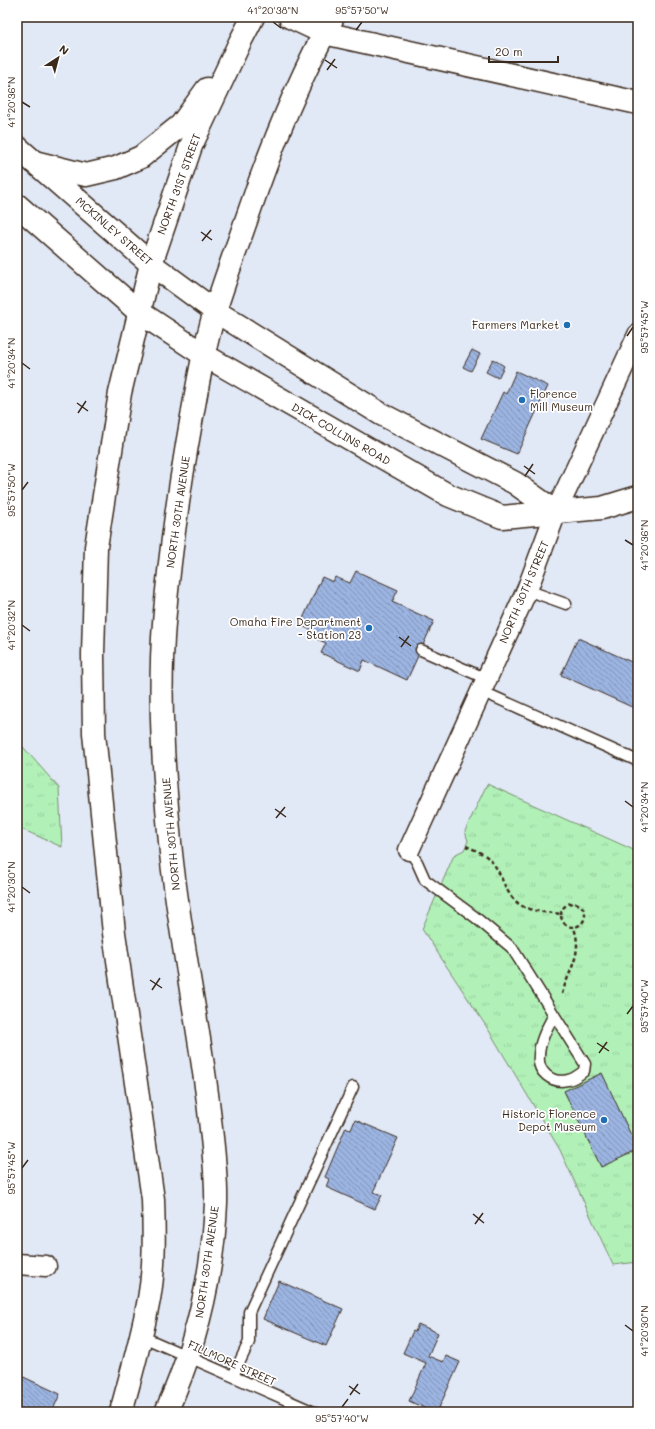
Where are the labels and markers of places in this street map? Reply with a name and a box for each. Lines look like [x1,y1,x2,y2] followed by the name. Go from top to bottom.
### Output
[472,317,559,332] place label: Farmers Market
[562,320,572,330] marker: Farmers Market
[530,386,593,414] place label: Florence Mill Museum
[517,395,527,405] marker: Florence Mill Museum
[230,614,362,642] place label: Omaha Fire Department - Station 23
[364,623,374,633] marker: Omaha Fire Department - Station 23
[502,1106,596,1134] place label: Historic Florence Depot Museum
[599,1115,609,1125] marker: Historic Florence Depot Museum

